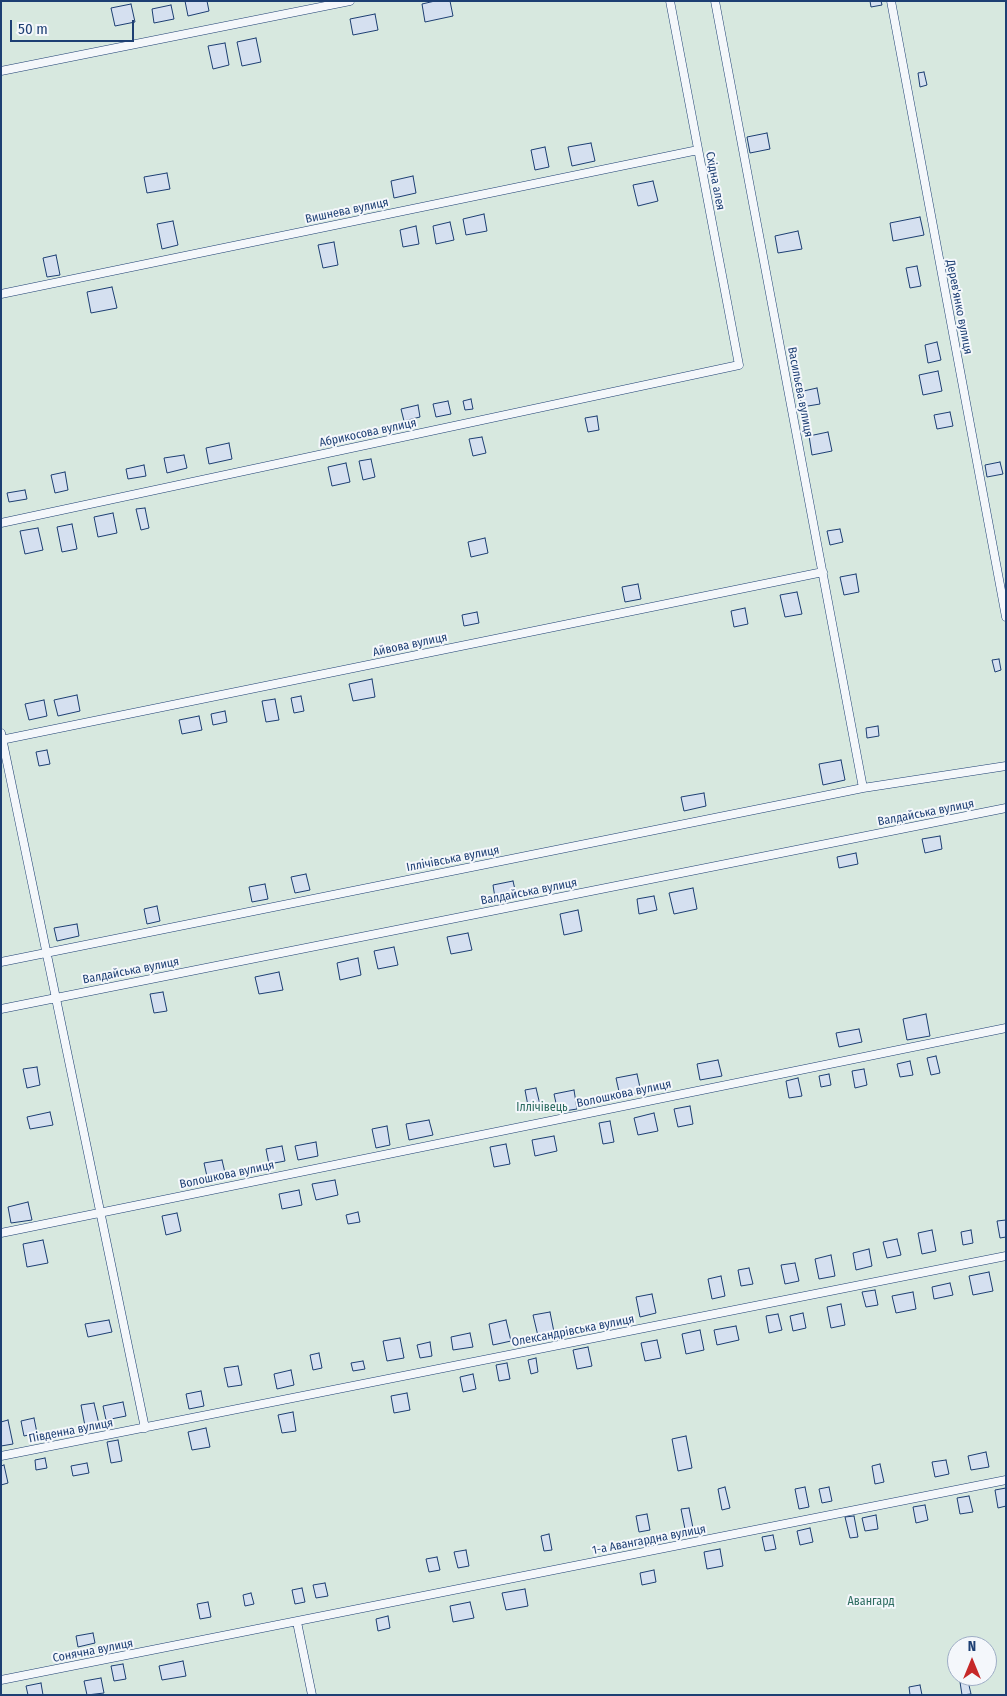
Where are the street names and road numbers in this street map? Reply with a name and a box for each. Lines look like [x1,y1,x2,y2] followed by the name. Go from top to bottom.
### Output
[702,151,728,211] street label: Східна алея
[304,195,390,227] street label: Вишнева вулиця
[943,259,975,355] street label: Дерев'янко вулиця
[784,346,816,438] street label: Васильєва вулиця
[318,416,418,450] street label: Абрикосова вулиця
[371,630,449,660] street label: Айвова вулиця
[877,797,975,829] street label: Валдайська вулиця
[405,843,501,875] street label: Іллічівська вулиця
[480,876,578,908] street label: Валдайська вулиця
[82,955,180,987] street label: Валдайська вулиця
[575,1077,673,1111] street label: Волошкова вулиця
[178,1158,276,1192] street label: Волошкова вулиця
[510,1312,636,1350] street label: Олександрівська вулиця
[28,1416,114,1446] street label: Південна вулиця
[591,1522,707,1558] street label: 1-а Авангардна вулиця
[52,1636,134,1666] street label: Сонячна вулиця

